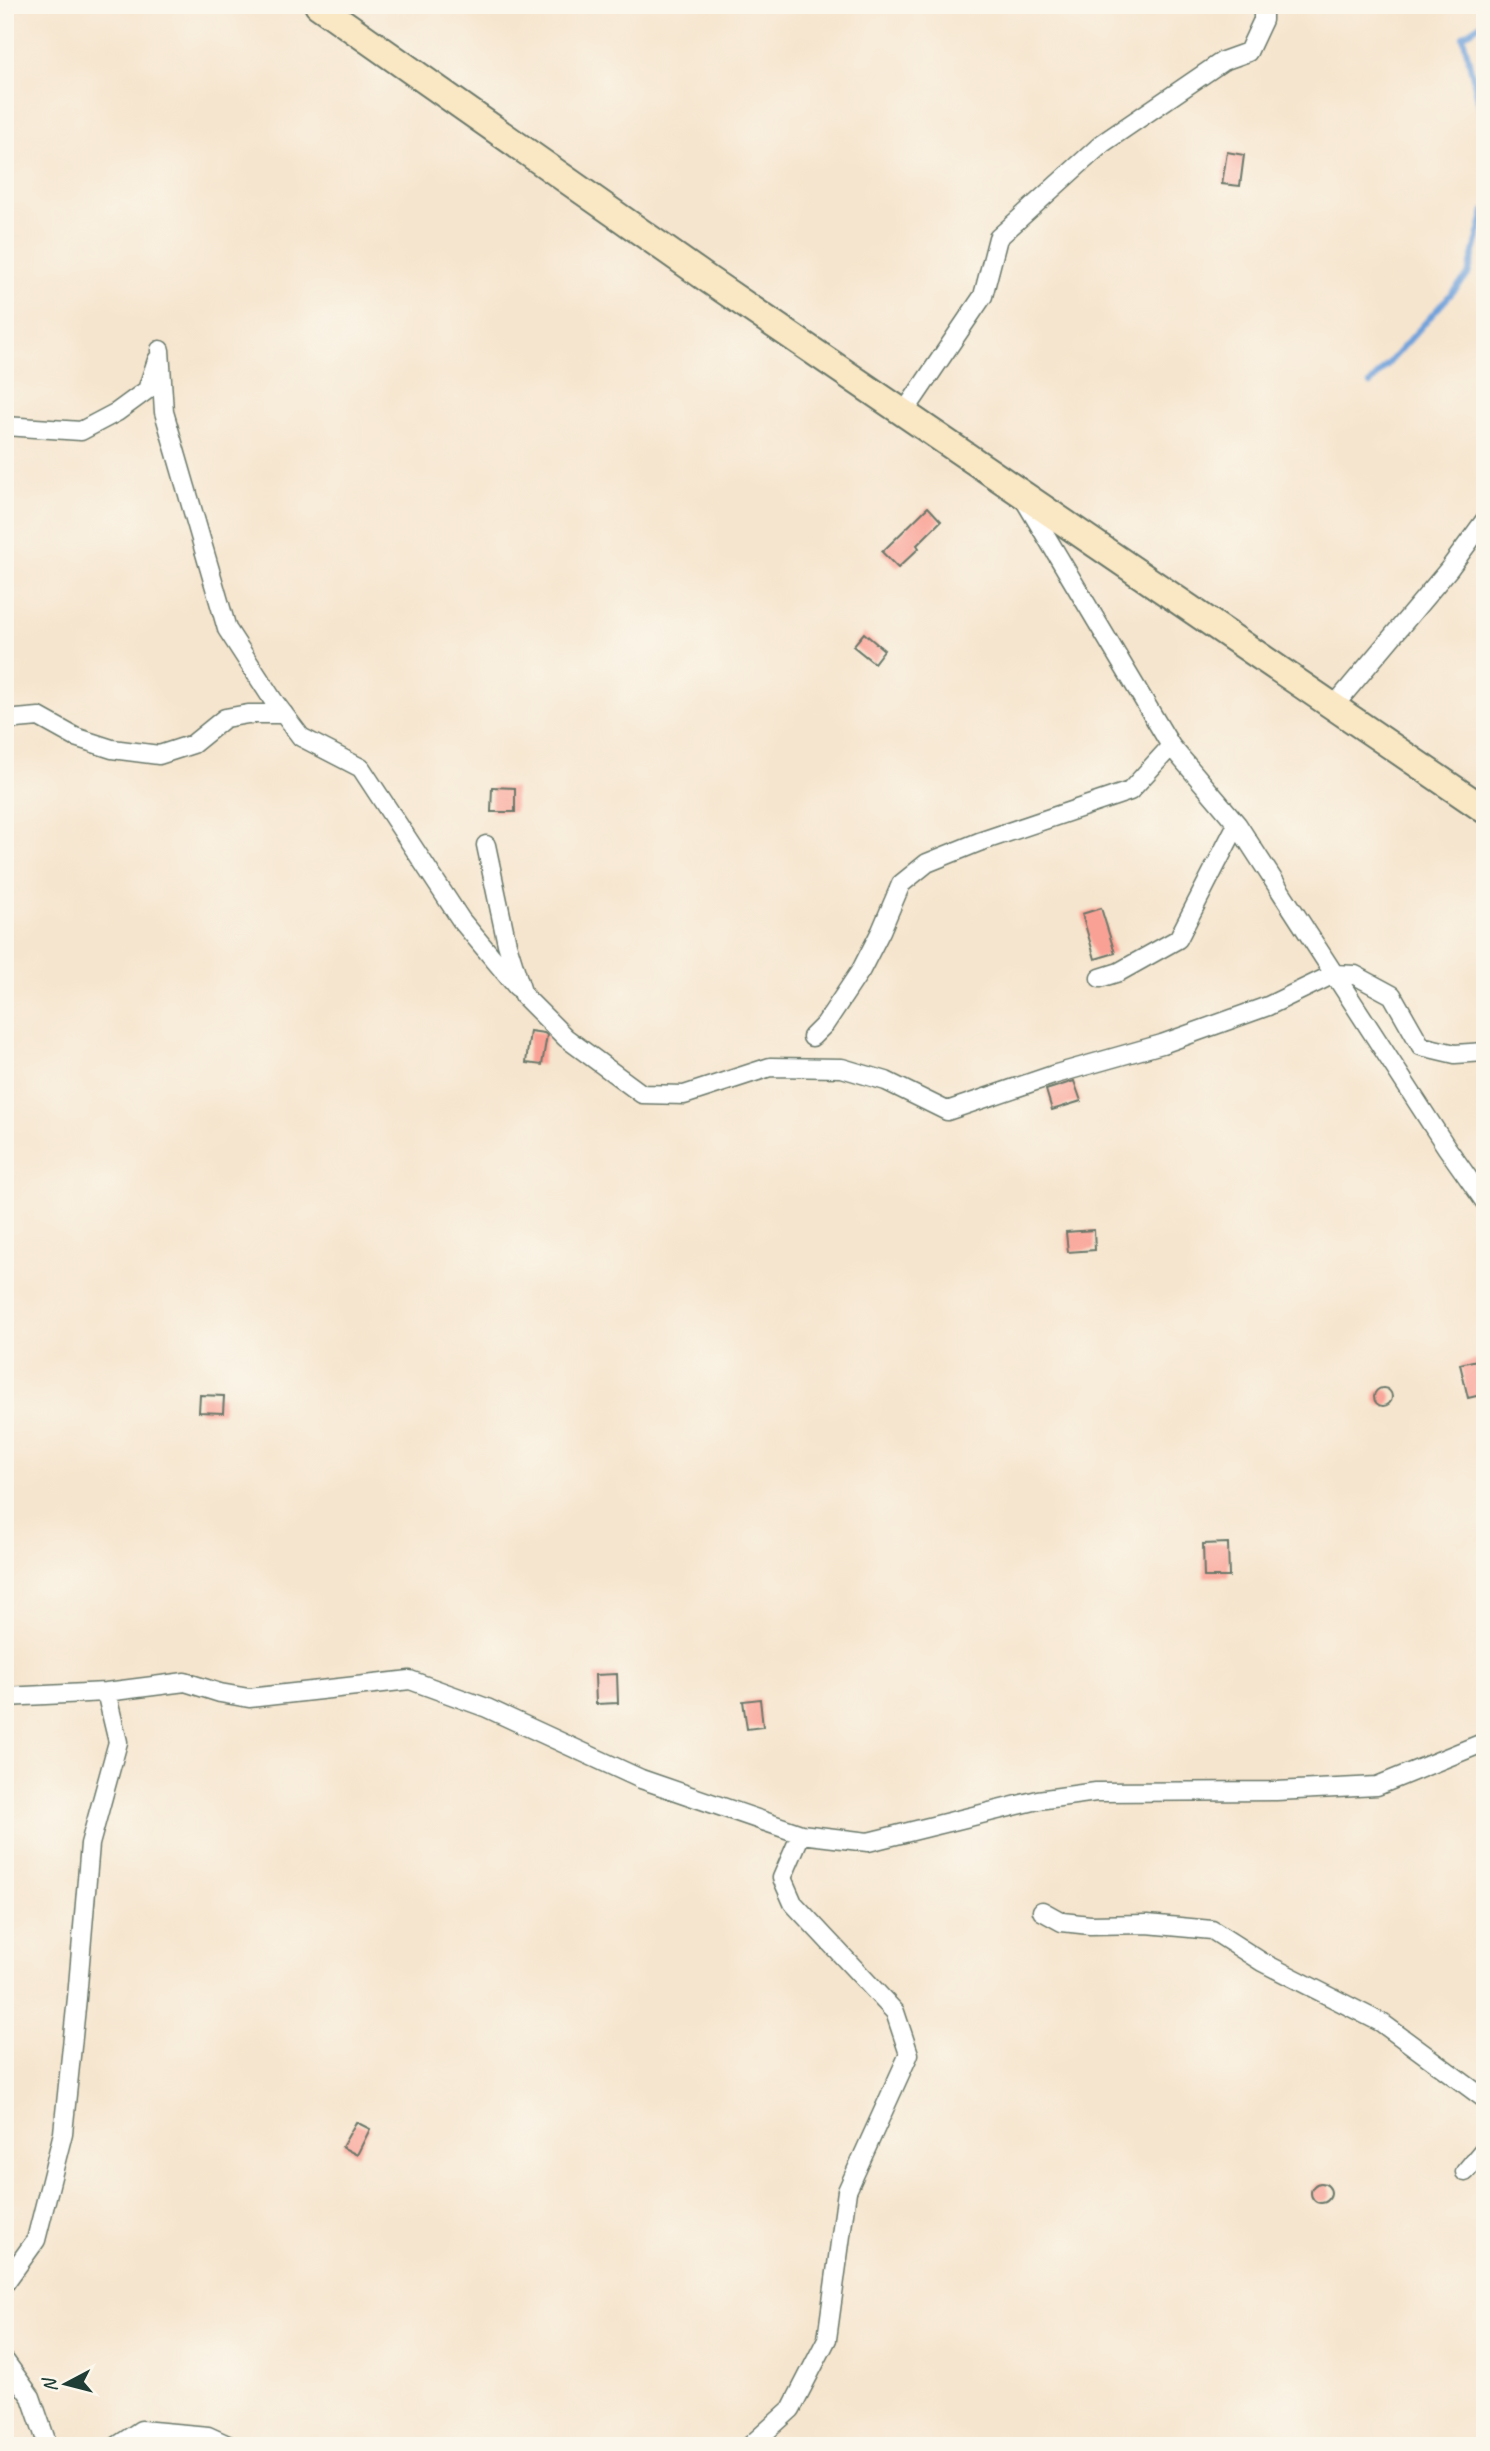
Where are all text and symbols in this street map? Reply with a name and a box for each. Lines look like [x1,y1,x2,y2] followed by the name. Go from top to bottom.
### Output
[32,2350,102,2420] north arrow
[37,2375,63,2393] text: N

